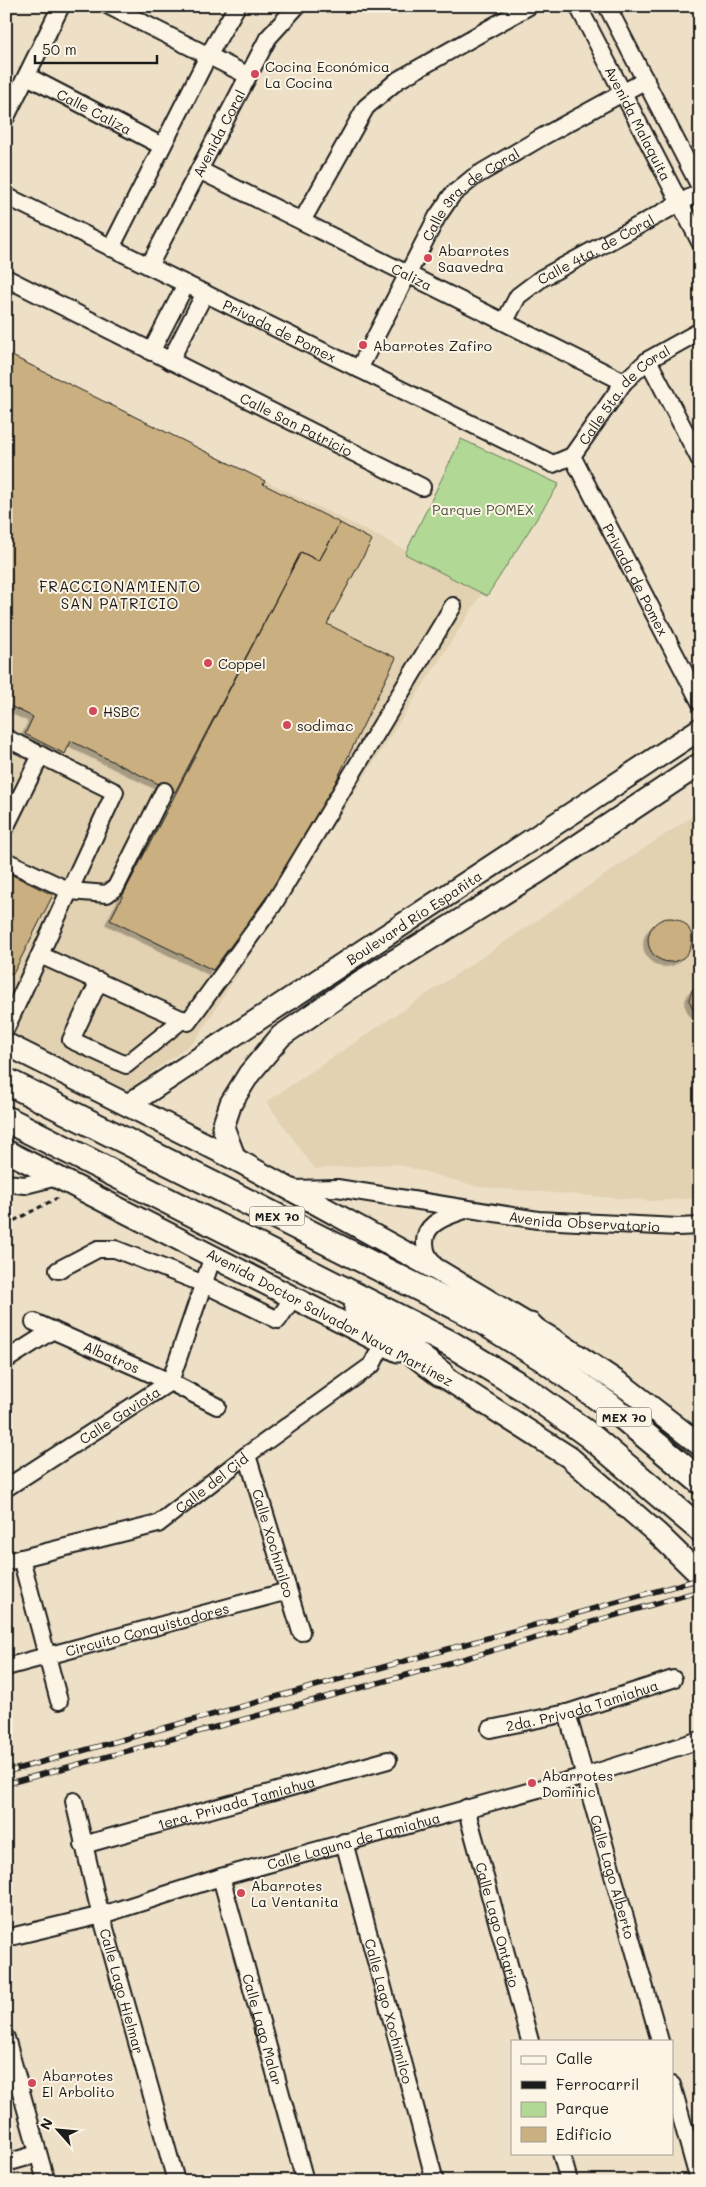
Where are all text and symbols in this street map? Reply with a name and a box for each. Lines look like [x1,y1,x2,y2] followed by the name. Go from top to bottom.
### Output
[35,32,158,64] scale bar
[42,39,77,59] text: 50 m
[265,57,390,92] place label: Cocina Económica La Cocina
[601,63,676,184] street label: Avenida Malaquita
[249,68,261,80] marker: Cocina Económica La Cocina
[54,84,135,138] street label: Calle Caliza
[188,86,249,180] street label: Avenida Coral
[417,143,523,244] street label: Calle 3ra. de Coral
[534,209,657,288] street label: Calle 4ta. de Coral
[438,241,509,276] place label: Abarrotes Saavedra
[422,252,434,264] marker: Abarrotes Saavedra
[388,258,435,294] street label: Caliza
[220,294,340,366] street label: Privada de Pomex
[373,336,492,355] place label: Abarrotes Zafiro
[357,339,369,351] marker: Abarrotes Zafiro
[573,340,673,448] street label: Calle 5ta. de Coral
[237,388,356,460] street label: Calle San Patricio
[432,500,534,519] park label: Parque POMEX
[599,520,673,639] street label: Privada de Pomex
[39,576,201,613] district label: FRACCIONAMIENTO SAN PATRICIO
[218,654,266,673] place label: Coppel
[202,657,214,669] marker: Coppel
[103,702,140,721] place label: HSBC
[87,705,99,717] marker: HSBC
[297,716,353,735] place label: sodimac
[281,719,293,731] marker: sodimac
[342,866,485,969] street label: Boulevard Río Españita
[250,1206,304,1226] road number: MEX 70
[508,1206,660,1236] street label: Avenida Observatorio
[203,1244,457,1390] street label: Avenida Doctor Salvador Nava Martínez
[81,1336,143,1377] street label: Albatros
[75,1382,164,1448] street label: Calle Gaviota
[596,1408,652,1426] road number: MEX 70
[171,1448,252,1517] street label: Calle del Cid
[248,1486,299,1600] street label: Calle Xochimilco
[63,1598,231,1660] street label: Circuito Conquistadores
[504,1675,660,1735] street label: 2da. Privada Tamiahua
[542,1766,613,1801] place label: Abarrotes Dominic
[155,1771,317,1833] street label: 1era. Privada Tamiahua
[526,1777,538,1789] marker: Abarrotes Dominic
[265,1807,442,1873] street label: Calle Laguna de Tamiahua
[587,1812,640,1941] street label: Calle Lago Alberto
[472,1860,524,1990] street label: Calle Lago Ontario
[251,1876,339,1911] place label: Abarrotes La Ventanita
[235,1887,247,1899] marker: Abarrotes La Ventanita
[96,1926,149,2056] street label: Calle Lago Hielmar
[361,1936,418,2086] street label: Calle Lago Xochimilco
[239,1971,288,2087] street label: Calle Lago Malar
[511,2040,674,2154] legend
[556,2048,593,2068] text: Calle
[42,2066,114,2101] place label: Abarrotes El Arbolito
[556,2074,639,2094] text: Ferrocarril
[26,2077,38,2089] marker: Abarrotes El Arbolito
[556,2098,609,2118] text: Parque
[32,2104,82,2154] north arrow
[35,2115,57,2133] text: N
[556,2124,612,2144] text: Edificio

